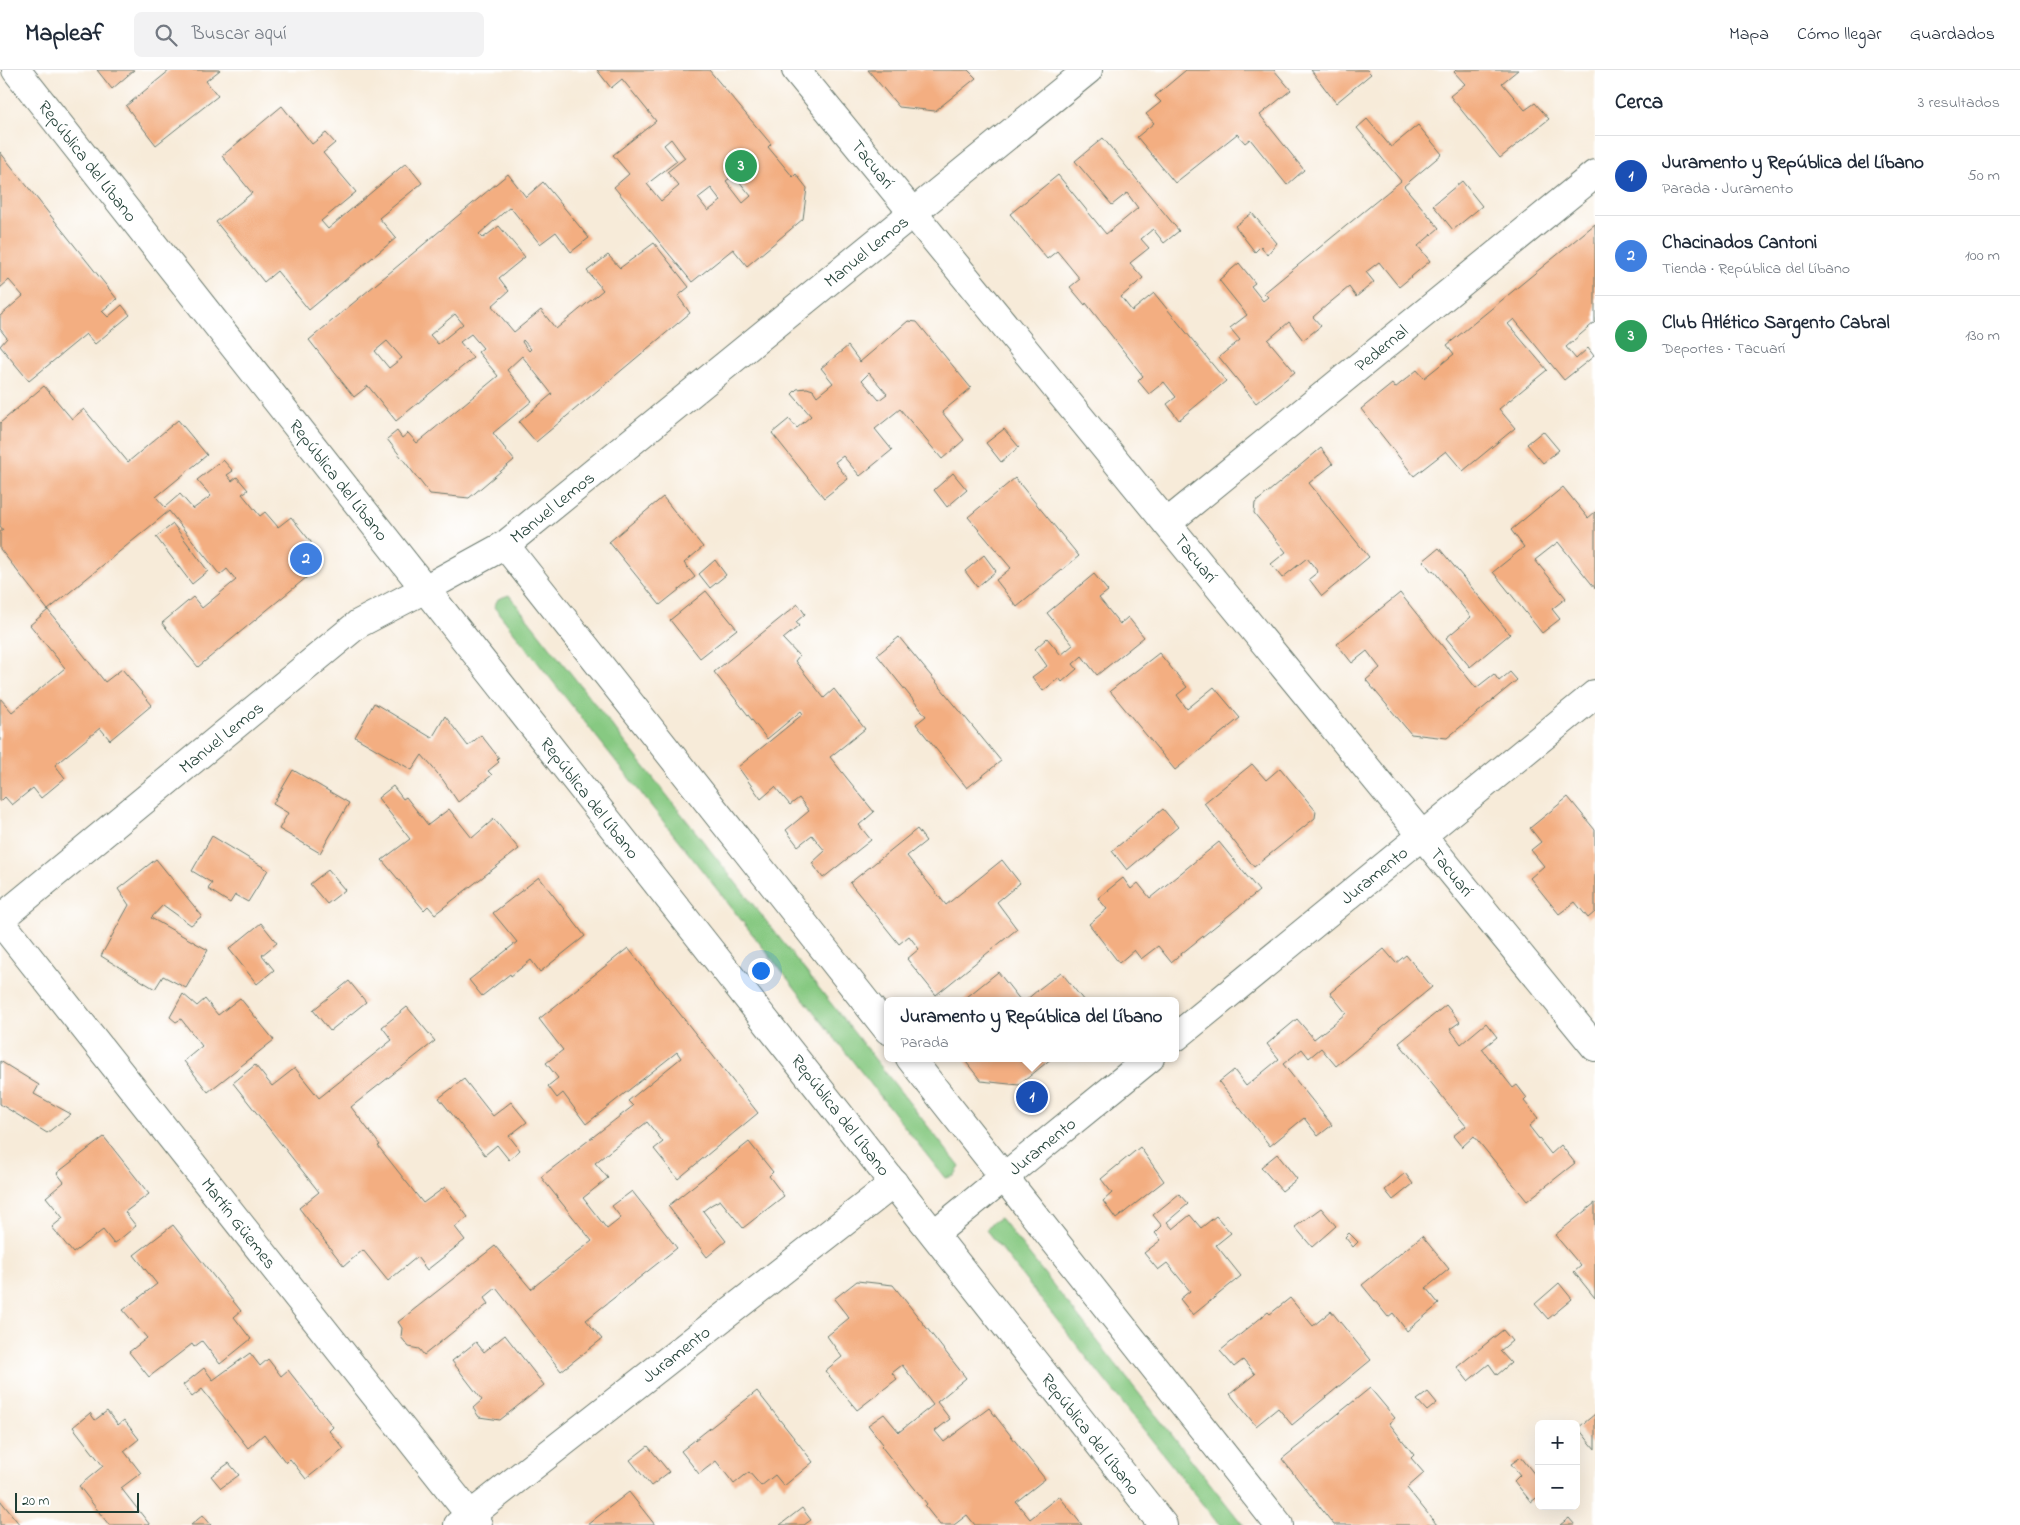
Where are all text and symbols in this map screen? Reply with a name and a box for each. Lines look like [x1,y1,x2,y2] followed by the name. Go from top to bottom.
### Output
[134,12,484,57] search box
[25,17,104,52] text: Mapleaf
[152,21,180,49] icon: search
[192,21,287,48] text: Buscar aquí
[1729,22,1769,48] text: Mapa
[1797,22,1882,48] text: Cómo llegar
[1910,22,1995,48] text: Guardados
[1615,88,1663,118] text: Cerca
[1918,91,2000,115] text: 3 resultados
[30,96,142,229] street label: República del Líbano
[843,135,899,196] street label: Tacuarí
[725,147,757,185] pin: 3
[1662,150,1924,177] text: Juramento y República del Líbano
[1628,164,1634,188] text: 1
[1968,164,2000,188] text: 50 m
[1662,177,1793,201] text: Parada · Juramento
[819,210,915,295] street label: Manuel Lemos
[1662,230,1817,257] text: Chacinados Cantoni
[1627,244,1635,268] text: 2
[1965,244,2000,268] text: 100 m
[1662,257,1850,281] text: Tienda · República del Líbano
[1662,310,1890,337] text: Club Atlético Sargento Cabral
[1350,320,1415,379] street label: Pedernal
[1628,324,1634,348] text: 3
[1965,324,2000,348] text: 130 m
[1662,337,1786,361] text: Deportes · Tacuarí
[281,415,393,548] street label: República del Líbano
[505,466,601,551] street label: Manuel Lemos
[1166,529,1222,590] street label: Tacuarí
[290,540,322,578] pin: 2
[174,696,270,781] street label: Manuel Lemos
[532,733,644,866] street label: República del Líbano
[1336,841,1415,912] street label: Juramento
[1422,843,1478,904] street label: Tacuarí
[748,958,774,984] your location
[884,997,1179,1062] popup
[901,1004,1163,1031] text: Juramento y República del Líbano
[901,1031,949,1055] text: Parada
[783,1050,895,1183] street label: República del Líbano
[1016,1078,1048,1116] pin: 1
[1004,1112,1083,1183] street label: Juramento
[193,1173,281,1275] street label: Martín Güemes
[637,1321,717,1391] street label: Juramento
[1033,1369,1145,1502] street label: República del Líbano
[1535,1420,1580,1510] map controls
[1535,1420,1580,1465] button: +
[1535,1465,1580,1510] button: −
[15,1490,139,1513] scale bar
[22,1491,49,1512] text: 20 m

